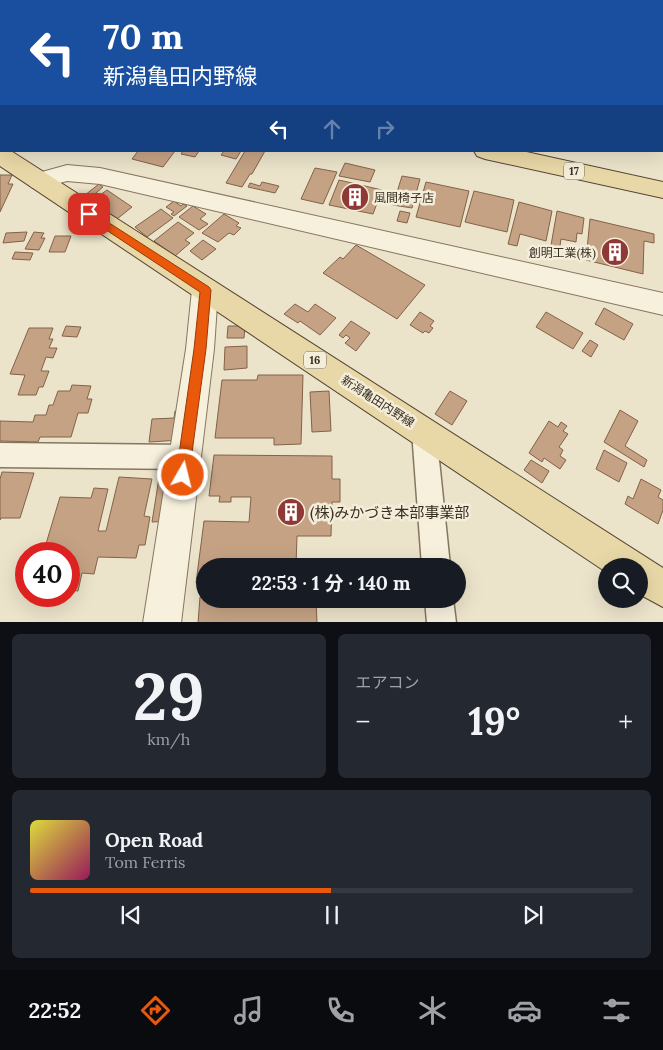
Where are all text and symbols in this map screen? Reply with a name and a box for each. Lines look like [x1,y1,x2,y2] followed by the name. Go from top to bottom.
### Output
[103,14,183,59] text: 70 m
[20,20,85,85] icon: left
[103,62,257,90] text: 新潟亀田内野線
[265,115,293,143] icon: left
[318,115,346,143] icon: ahead
[371,115,399,143] icon: right
[564,162,584,180] road number: 17
[340,182,370,212] building icon: 風間椅子店
[374,190,434,205] place label: 風間椅子店
[68,193,110,235] pin
[75,200,103,228] icon: arrive
[600,237,630,267] building icon: 創明工業(株)
[529,245,596,261] place label: 創明工業(株)
[304,352,326,368] road number: 16
[339,372,417,430] street label: 新潟亀田内野線
[156,448,208,500] position arrow
[276,497,306,527] building icon: (株)みかづき本部事業部
[310,503,469,523] place label: (株)みかづき本部事業部
[15,542,80,607] speed limit sign: 40
[598,558,648,608] map controls
[598,558,648,608] button: search
[252,571,410,595] text: 22:53 · 1 分 · 140 m
[133,655,205,738] text: 29
[356,672,420,692] text: エアコン
[468,697,520,745] text: 19°
[356,704,370,740] text: −
[618,704,633,740] text: +
[147,729,190,749] text: km/h
[105,828,203,852] text: Open Road
[105,852,185,872] text: Tom Ferris
[117,901,145,929] icon: previous
[318,901,346,929] icon: pause
[519,901,547,929] icon: next
[138,993,173,1028] icon: directions
[231,993,266,1028] icon: music
[323,993,358,1028] icon: phone
[415,993,450,1028] icon: climate
[507,993,542,1028] icon: car
[599,993,634,1028] icon: filters
[29,996,81,1024] text: 22:52

